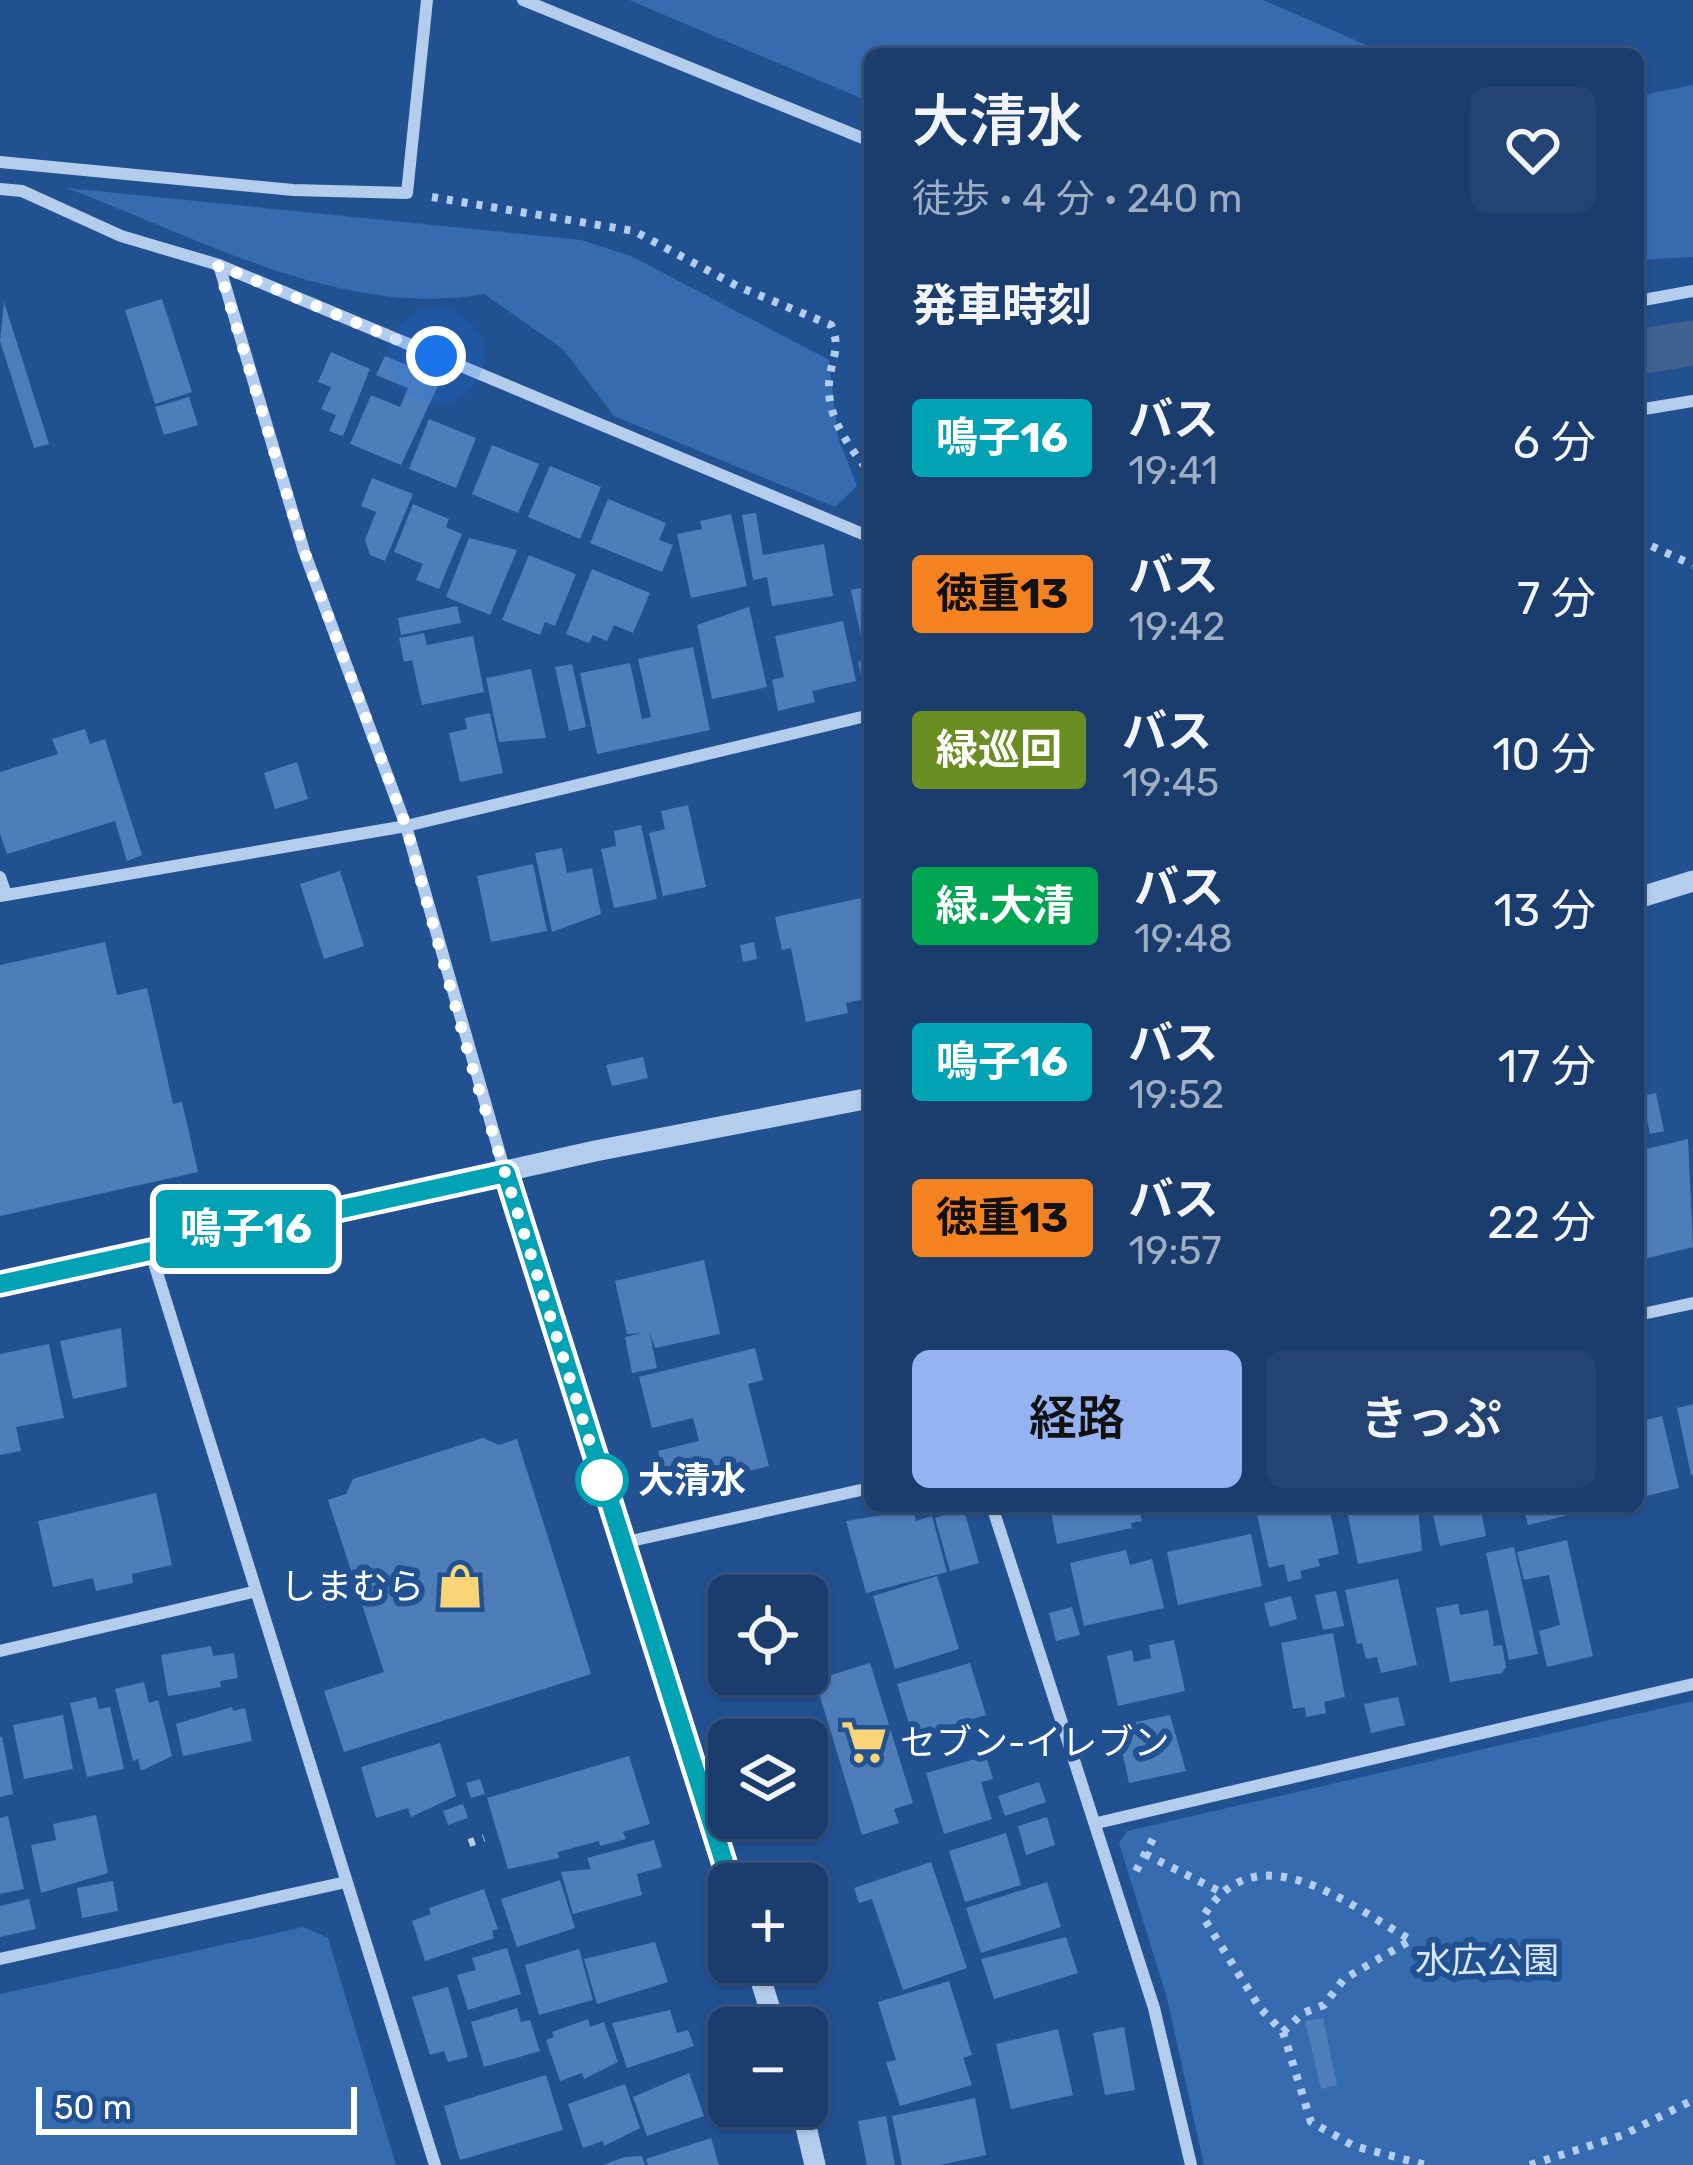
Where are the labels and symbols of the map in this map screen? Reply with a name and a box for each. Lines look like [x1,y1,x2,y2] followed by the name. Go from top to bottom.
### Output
[406,326,466,386] your location
[162,1190,330,1268] line badge: 鳴子16
[577,1455,627,1505] marker: 大清水
[638,1459,746,1502] place label: 大清水
[435,1561,485,1611] shop icon: しまむら
[280,1565,424,1608] place label: しまむら
[839,1717,889,1767] supermarket icon: セブン-イレブン
[900,1721,1169,1764] place label: セブン-イレブン
[1415,1939,1559,1982] park label: 水広公園
[36,2081,357,2134] scale bar

